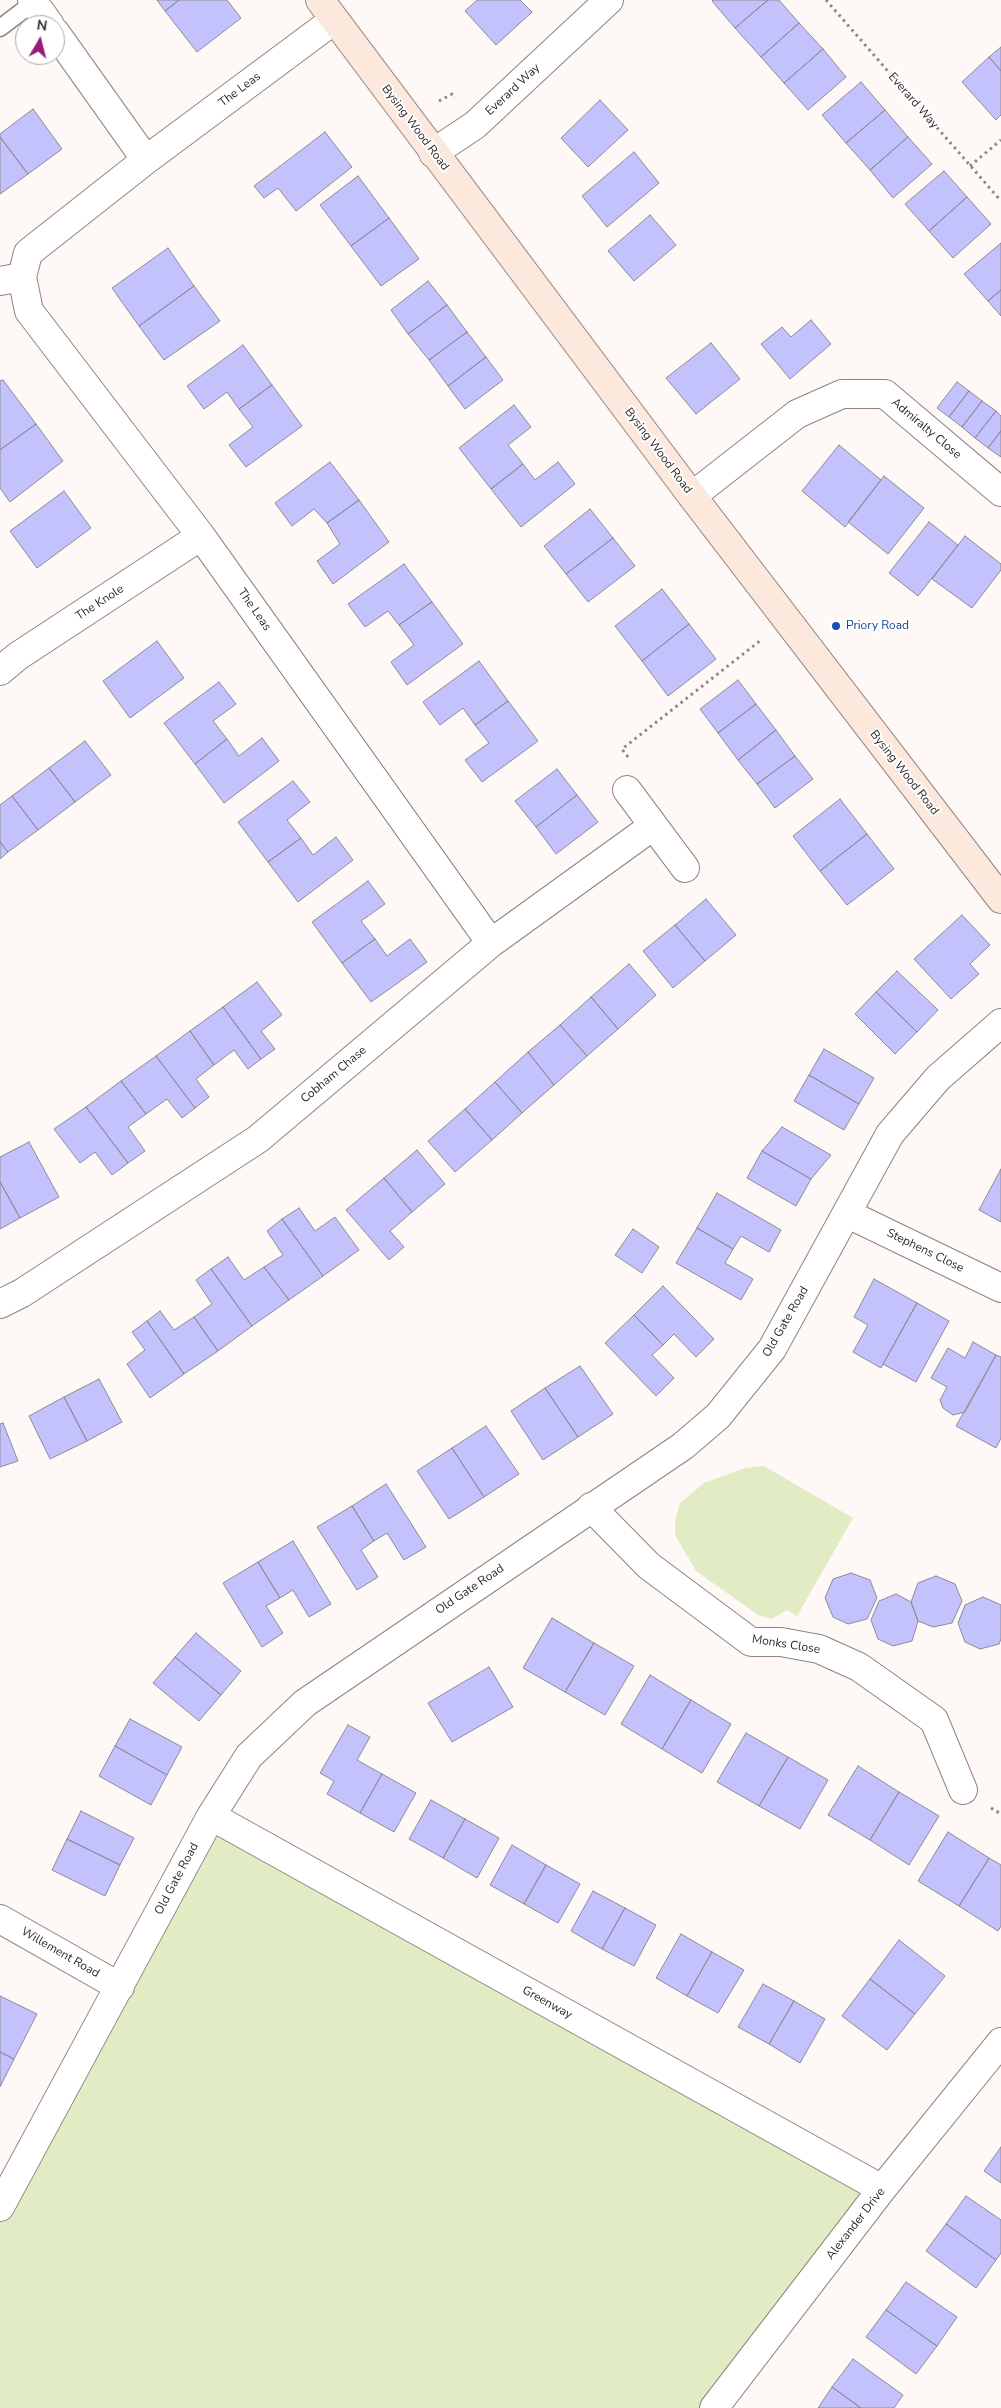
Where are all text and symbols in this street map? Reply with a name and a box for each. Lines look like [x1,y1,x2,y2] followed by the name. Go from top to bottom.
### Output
[15,15,65,65] north arrow
[35,16,49,36] text: N
[483,61,543,119] street label: Everard Way
[216,70,264,110] street label: The Leas
[885,70,941,132] street label: Everard Way
[378,82,452,174] street label: Bysing Wood Road
[888,396,964,462] street label: Admiralty Close
[621,405,695,497] street label: Bysing Wood Road
[73,582,127,624] street label: The Knole
[234,586,274,634] street label: The Leas
[846,619,909,633] place label: Priory Road
[830,620,842,632] marker: Priory Road
[866,728,942,818] street label: Bysing Wood Road
[298,1043,370,1107] street label: Cobham Chase
[884,1226,966,1276] street label: Stephens Close
[760,1284,812,1360] street label: Old Gate Road
[433,1562,507,1618] street label: Old Gate Road
[751,1633,821,1657] street label: Monks Close
[152,1841,202,1917] street label: Old Gate Road
[18,1925,102,1981] street label: Willement Road
[520,1983,574,2023] street label: Greenway
[823,2185,889,2263] street label: Alexander Drive

